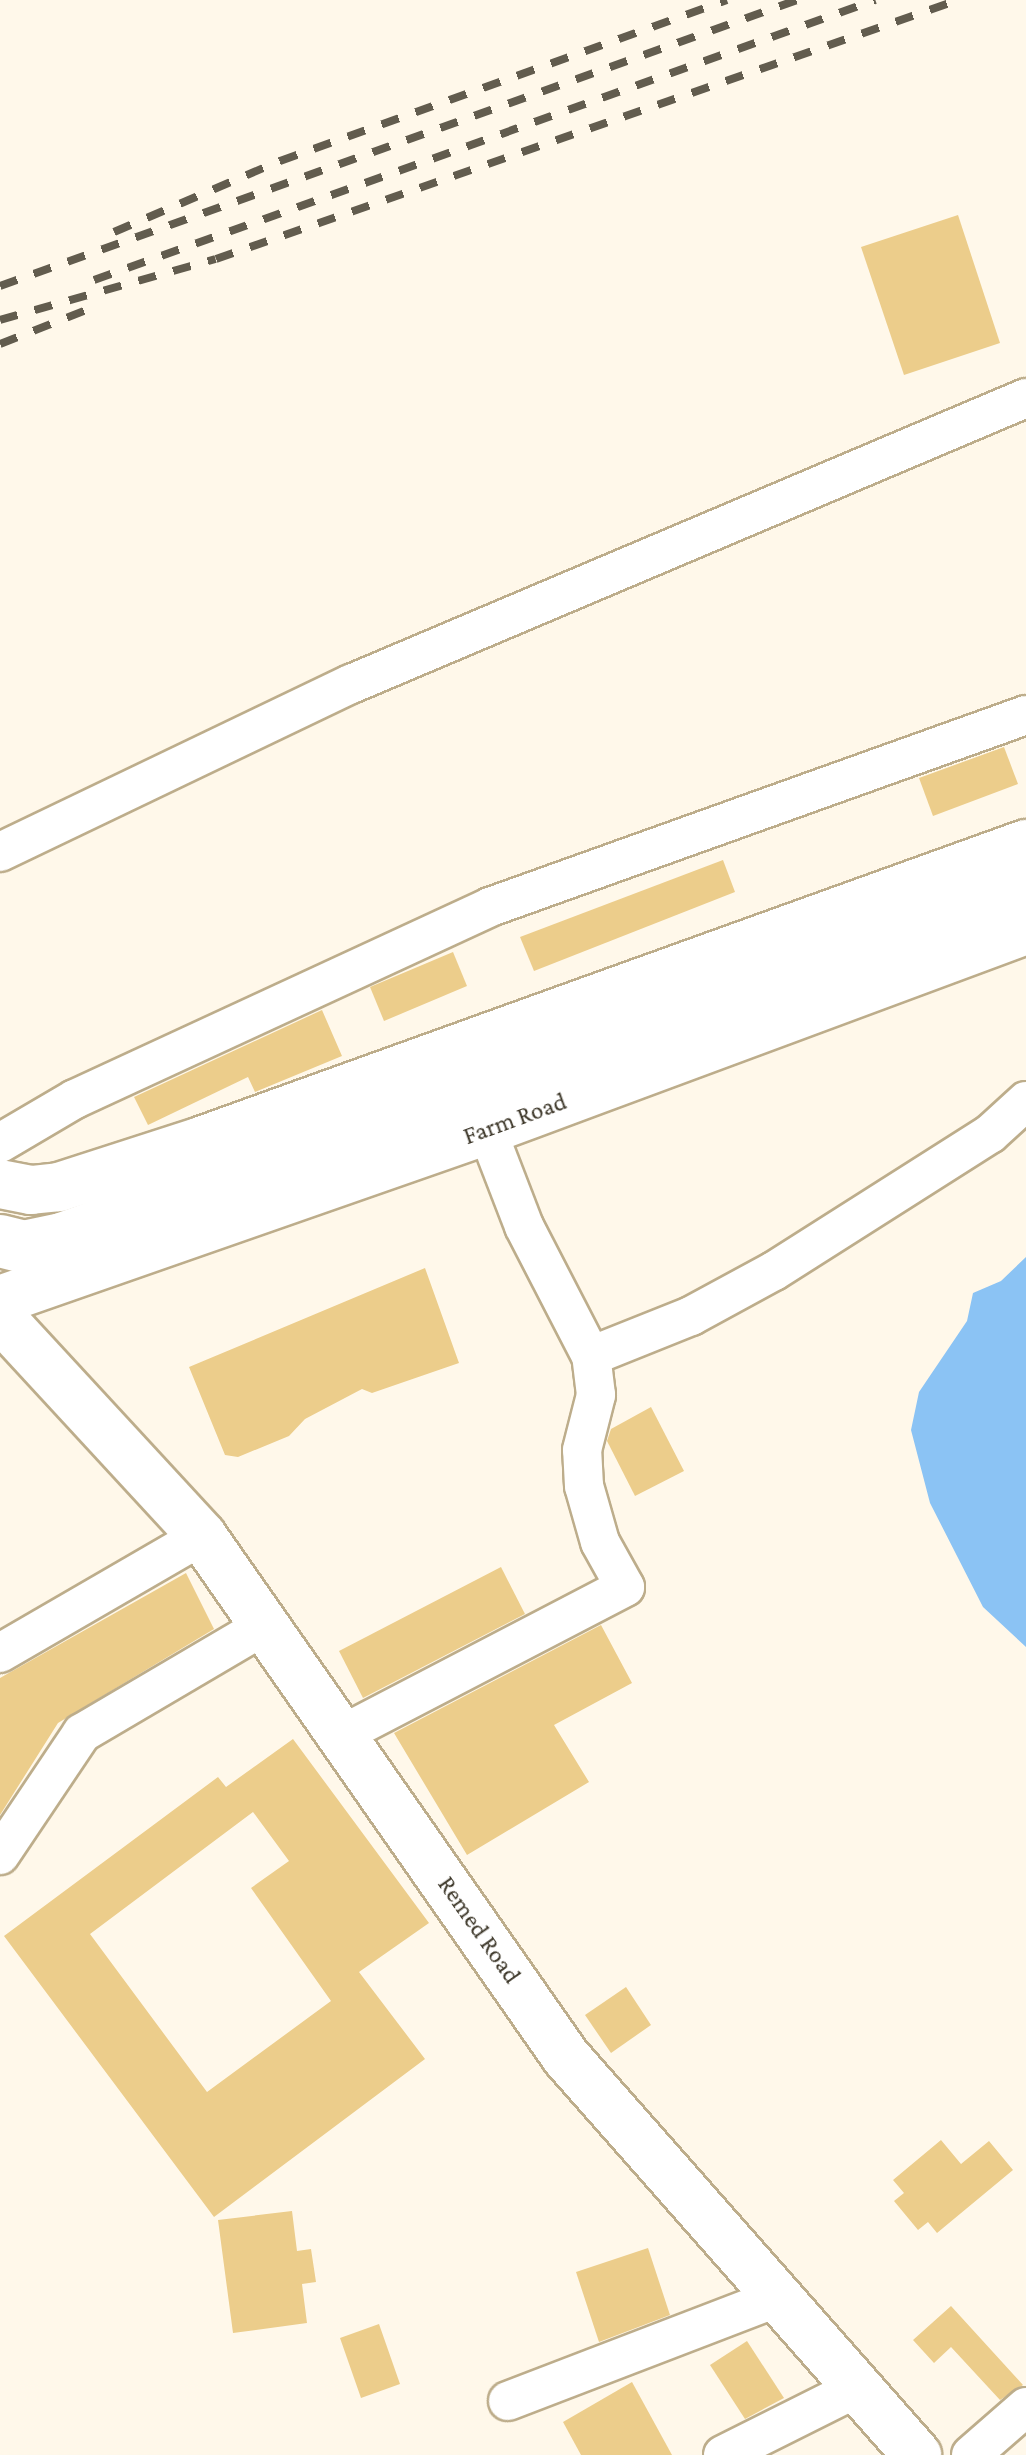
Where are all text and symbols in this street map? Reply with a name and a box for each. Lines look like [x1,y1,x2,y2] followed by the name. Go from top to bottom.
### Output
[459,1086,571,1152] street label: Farm Road
[431,1871,527,1989] street label: Remed Road

